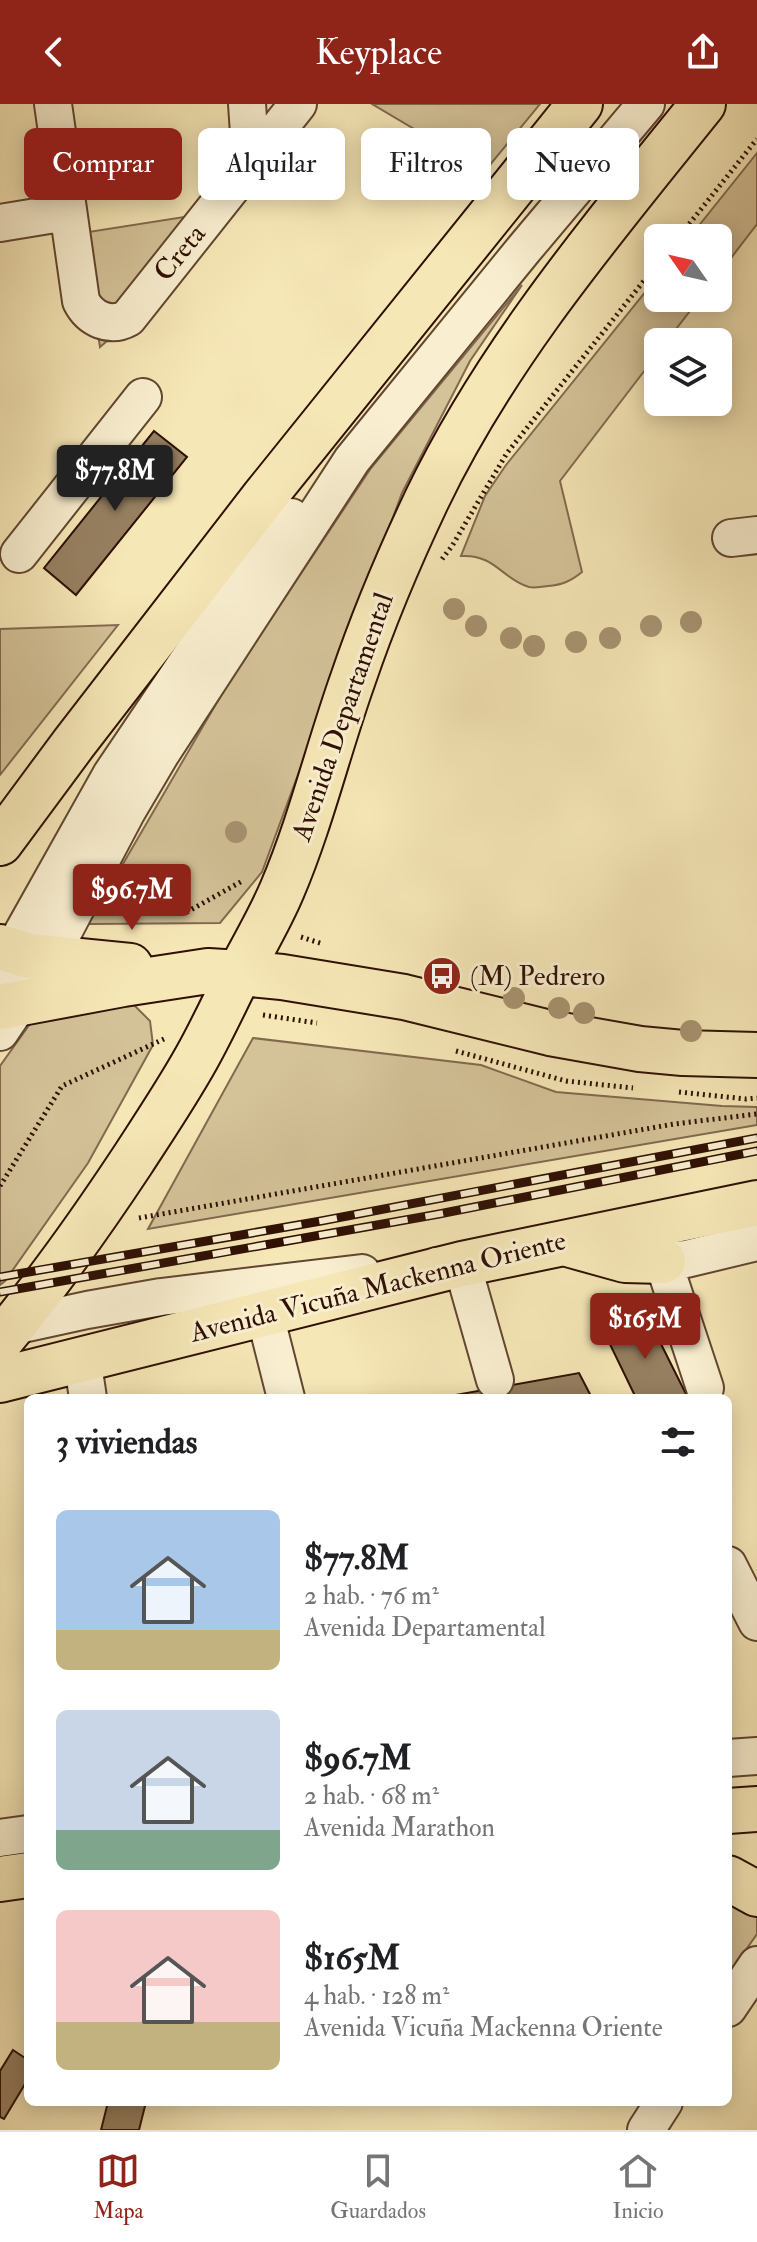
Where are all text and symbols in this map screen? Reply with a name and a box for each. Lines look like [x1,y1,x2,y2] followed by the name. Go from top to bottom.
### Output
[32,30,76,74] icon: back
[315,30,442,75] text: Keyplace
[681,30,725,74] icon: share
[24,128,182,200] chip: Comprar
[198,128,345,200] chip: Alquilar
[361,128,491,200] chip: Filtros
[507,128,639,200] chip: Nuevo
[147,217,214,288] street label: Creta
[644,224,732,312] north arrow
[644,224,732,416] map controls
[644,328,732,416] button: layers
[50,445,180,513] pin: $77.8M
[75,455,155,487] text: $77.8M
[284,588,402,847] street label: Avenida Departamental
[67,864,197,932] pin: $96.7M
[91,874,173,906] text: $96.7M
[421,955,463,997] bus stop icon: (M) Pedrero
[470,959,605,994] place label: (M) Pedrero
[185,1223,570,1351] street label: Avenida Vicuña Mackenna Oriente
[589,1293,701,1361] pin: $165M
[608,1303,682,1335] text: $165M
[656,1420,700,1464] icon: filters
[56,1421,197,1464] text: 3 viviendas
[304,1537,409,1580] text: $77.8M
[120,1542,216,1638] icon: home
[304,1580,439,1612] text: 2 hab. · 76 m²
[304,1612,546,1644] text: Avenida Departamental
[304,1737,412,1780] text: $96.7M
[120,1742,216,1838] icon: home
[304,1780,439,1812] text: 2 hab. · 68 m²
[304,1812,495,1844] text: Avenida Marathon
[304,1937,400,1980] text: $165M
[120,1942,216,2038] icon: home
[304,1980,449,2012] text: 4 hab. · 128 m²
[304,2012,663,2044] text: Avenida Vicuña Mackenna Oriente
[93,2149,144,2225] tab: Mapa
[330,2149,426,2225] tab: Guardados
[613,2149,664,2225] tab: Inicio

